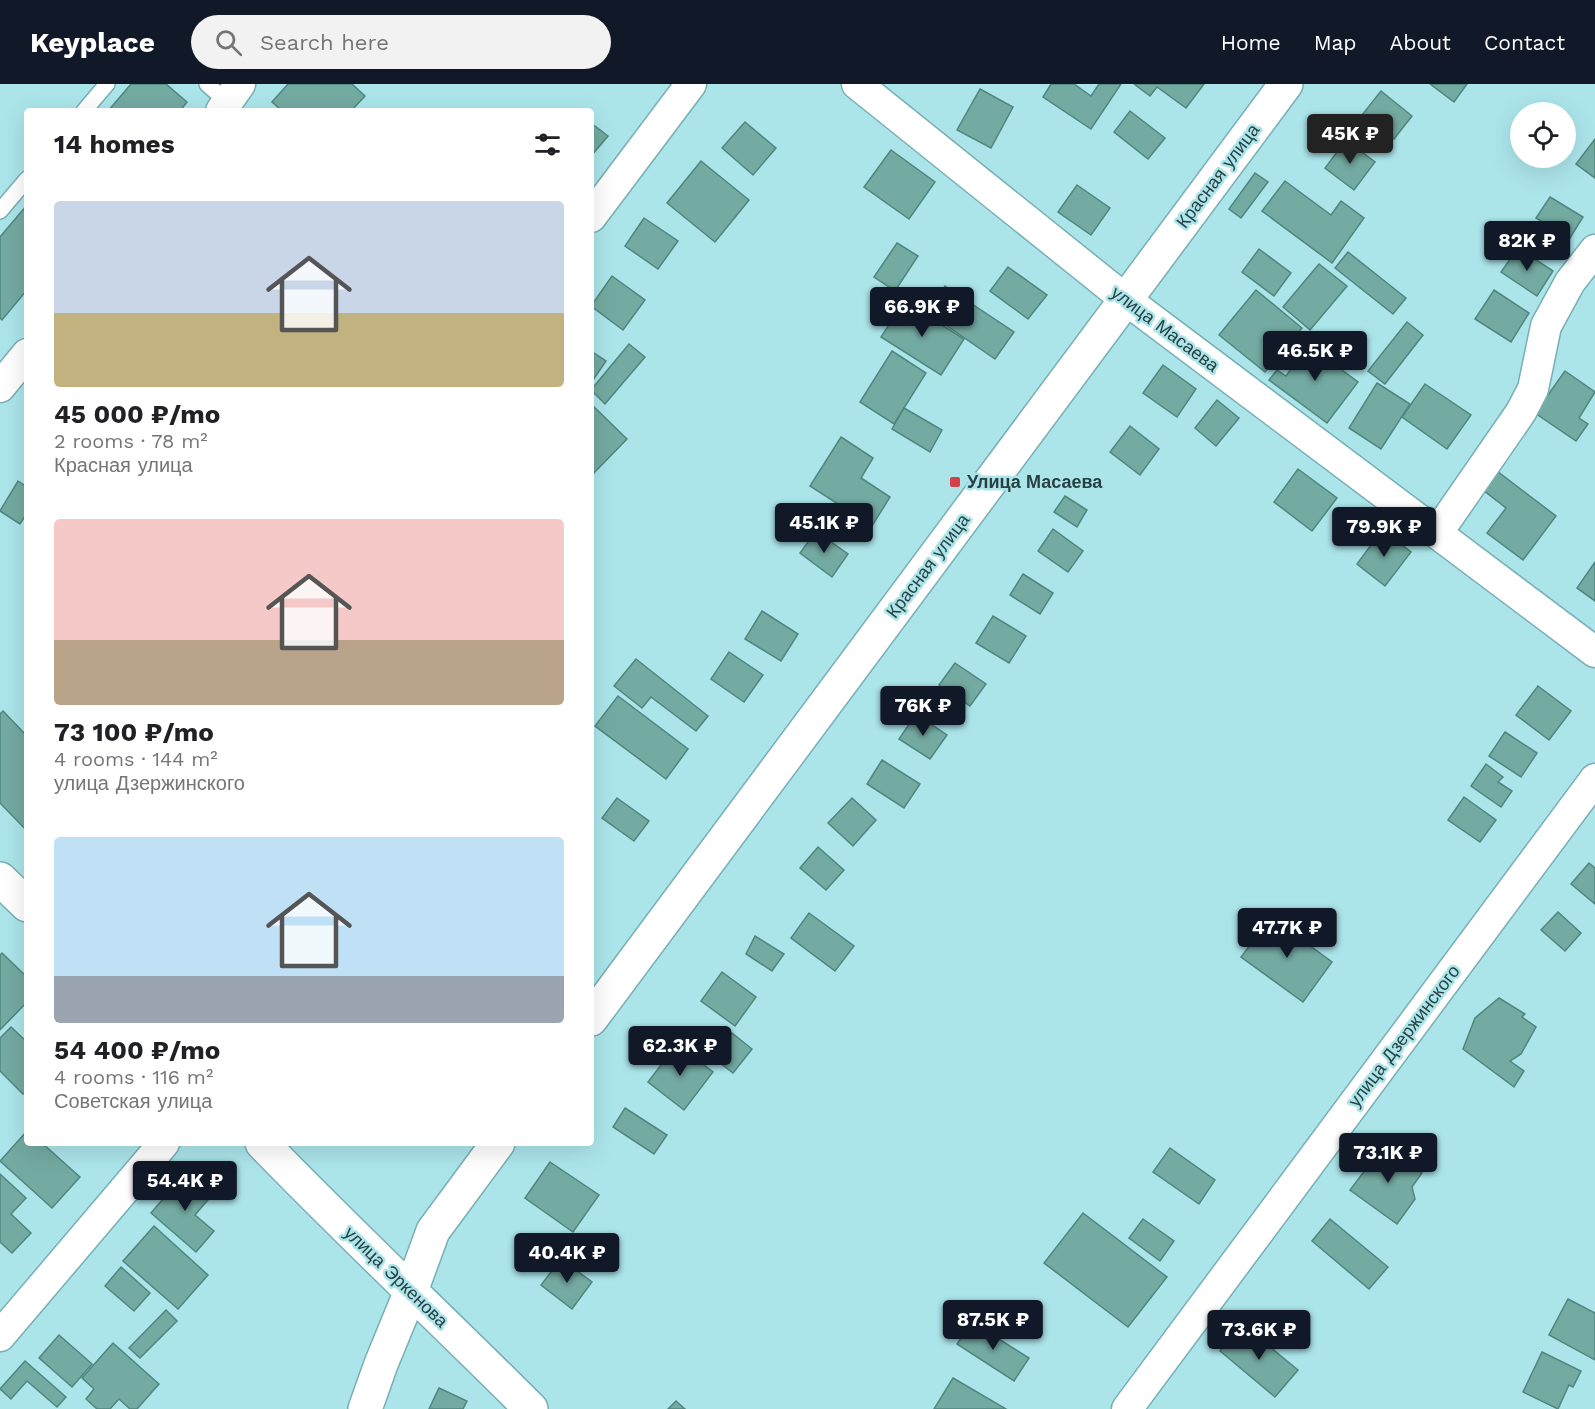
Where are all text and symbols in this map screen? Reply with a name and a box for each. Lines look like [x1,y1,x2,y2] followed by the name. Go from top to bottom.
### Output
[191,15,611,69] search box
[30,26,155,59] text: Keyplace
[212,26,245,59] icon: search
[260,30,389,55] text: Search here
[1221,30,1281,55] text: Home
[1314,30,1357,55] text: Map
[1390,30,1451,55] text: About
[1484,30,1565,55] text: Contact
[1510,102,1576,168] map controls
[1510,102,1576,168] button: locate
[1308,114,1392,165] pin: 45K ₽
[1172,119,1264,232] street label: Красная улица
[1321,121,1379,145] text: 45K ₽
[531,128,564,161] icon: filters
[54,129,175,159] text: 14 homes
[1485,221,1569,272] pin: 82K ₽
[1498,228,1556,252] text: 82K ₽
[255,240,363,348] icon: home
[1107,281,1224,376] street label: улица Масаева
[867,287,977,338] pin: 66.9K ₽
[884,294,960,318] text: 66.9K ₽
[1260,331,1370,382] pin: 46.5K ₽
[1277,338,1353,362] text: 46.5K ₽
[54,399,220,429] text: 45 000 ₽/mo
[54,429,208,453] text: 2 rooms · 78 m²
[54,453,193,477] text: Красная улица
[967,471,1103,492] place label: Улица Масаева
[948,475,962,489] marker: Улица Масаева
[769,503,879,554] pin: 45.1K ₽
[1329,507,1439,558] pin: 79.9K ₽
[882,509,974,622] street label: Красная улица
[789,510,859,534] text: 45.1K ₽
[1346,514,1422,538] text: 79.9K ₽
[255,558,363,666] icon: home
[881,686,965,737] pin: 76K ₽
[894,693,952,717] text: 76K ₽
[54,717,214,747] text: 73 100 ₽/mo
[54,747,218,771] text: 4 rooms · 144 m²
[54,771,245,795] text: улица Дзержинского
[255,876,363,984] icon: home
[1232,908,1342,959] pin: 47.7K ₽
[1252,915,1322,939] text: 47.7K ₽
[1344,961,1464,1111] street label: улица Дзержинского
[625,1026,735,1077] pin: 62.3K ₽
[642,1033,718,1057] text: 62.3K ₽
[54,1035,220,1065] text: 54 400 ₽/mo
[54,1065,213,1089] text: 4 rooms · 116 m²
[54,1089,212,1113] text: Советская улица
[1333,1133,1443,1184] pin: 73.1K ₽
[1353,1140,1423,1164] text: 73.1K ₽
[130,1161,240,1212] pin: 54.4K ₽
[147,1168,223,1192] text: 54.4K ₽
[340,1222,453,1332] street label: улица Эркенова
[512,1233,622,1284] pin: 40.4K ₽
[528,1240,606,1264] text: 40.4K ₽
[938,1300,1048,1351] pin: 87.5K ₽
[957,1307,1029,1331] text: 87.5K ₽
[1204,1310,1314,1361] pin: 73.6K ₽
[1221,1317,1297,1341] text: 73.6K ₽

